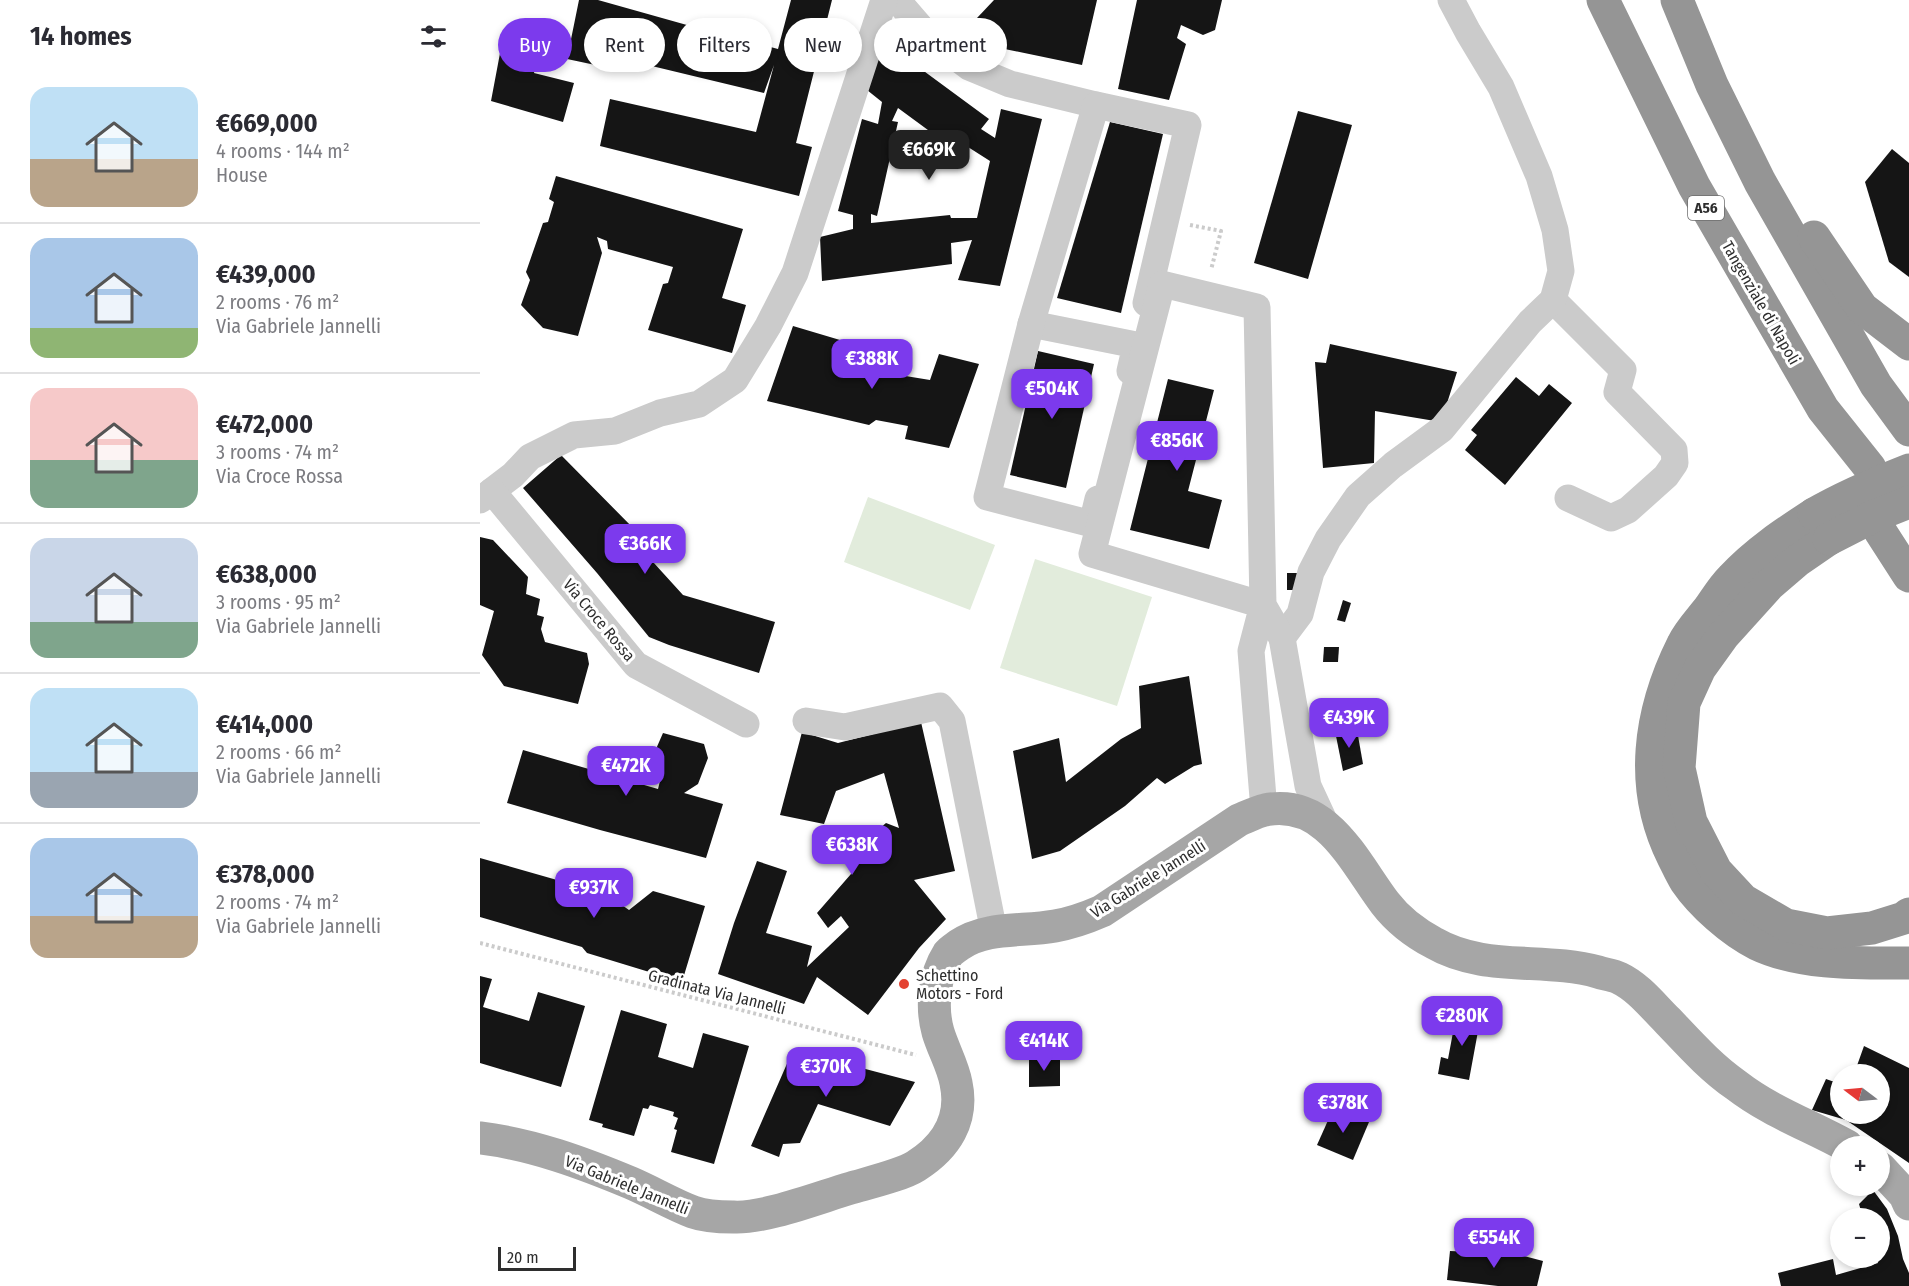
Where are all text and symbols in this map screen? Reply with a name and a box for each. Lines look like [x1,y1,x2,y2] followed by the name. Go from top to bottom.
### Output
[498,18,572,72] chip: Buy
[584,18,665,72] chip: Rent
[677,18,772,72] chip: Filters
[784,18,862,72] chip: New
[874,18,1007,72] chip: Apartment
[417,20,450,53] icon: filters
[30,21,132,52] text: 14 homes
[216,108,318,139] text: €669,000
[78,111,150,183] icon: home
[887,130,971,181] pin: €669K
[903,137,955,161] text: €669K
[216,139,350,163] text: 4 rooms · 144 m²
[216,163,268,187] text: House
[1688,196,1724,220] road number: A56
[1718,238,1804,368] street label: Tangenziale di Napoli
[216,259,316,290] text: €439,000
[78,262,150,334] icon: home
[216,290,339,314] text: 2 rooms · 76 m²
[216,314,381,338] text: Via Gabriele Jannelli
[830,339,914,390] pin: €388K
[846,346,898,370] text: €388K
[1010,369,1094,420] pin: €504K
[1025,376,1079,400] text: €504K
[216,409,313,440] text: €472,000
[78,412,150,484] icon: home
[1135,421,1219,472] pin: €856K
[1151,428,1203,452] text: €856K
[216,440,339,464] text: 3 rooms · 74 m²
[216,464,343,488] text: Via Croce Rossa
[603,524,687,575] pin: €366K
[619,531,671,555] text: €366K
[216,559,317,590] text: €638,000
[78,562,150,634] icon: home
[559,575,639,665] street label: Via Croce Rossa
[216,590,341,614] text: 3 rooms · 95 m²
[216,614,381,638] text: Via Gabriele Jannelli
[1307,698,1391,749] pin: €439K
[1323,705,1375,729] text: €439K
[216,709,313,740] text: €414,000
[78,712,150,784] icon: home
[216,740,342,764] text: 2 rooms · 66 m²
[584,746,668,797] pin: €472K
[601,753,651,777] text: €472K
[216,764,381,788] text: Via Gabriele Jannelli
[810,825,894,876] pin: €638K
[826,832,878,856] text: €638K
[1087,836,1209,922] street label: Via Gabriele Jannelli
[216,859,315,890] text: €378,000
[78,862,150,934] icon: home
[552,868,636,919] pin: €937K
[569,875,619,899] text: €937K
[216,890,339,914] text: 2 rooms · 74 m²
[216,914,381,938] text: Via Gabriele Jannelli
[646,966,788,1018] street label: Gradinata Via Jannelli
[916,966,1003,1003] place label: Schettino Motors - Ford
[897,977,911,991] marker: Schettino Motors - Ford
[1420,996,1504,1047] pin: €280K
[1436,1003,1488,1027] text: €280K
[1002,1021,1086,1072] pin: €414K
[1019,1028,1069,1052] text: €414K
[784,1047,868,1098] pin: €370K
[801,1054,851,1078] text: €370K
[1830,1064,1890,1124] north arrow
[1830,1064,1890,1268] map controls
[1301,1083,1385,1134] pin: €378K
[1318,1090,1368,1114] text: €378K
[1830,1136,1890,1196] button: +
[562,1151,692,1219] street label: Via Gabriele Jannelli
[1830,1208,1890,1268] button: −
[1452,1218,1536,1269] pin: €554K
[1468,1225,1520,1249] text: €554K
[498,1244,576,1272] scale bar
[507,1248,538,1267] text: 20 m

